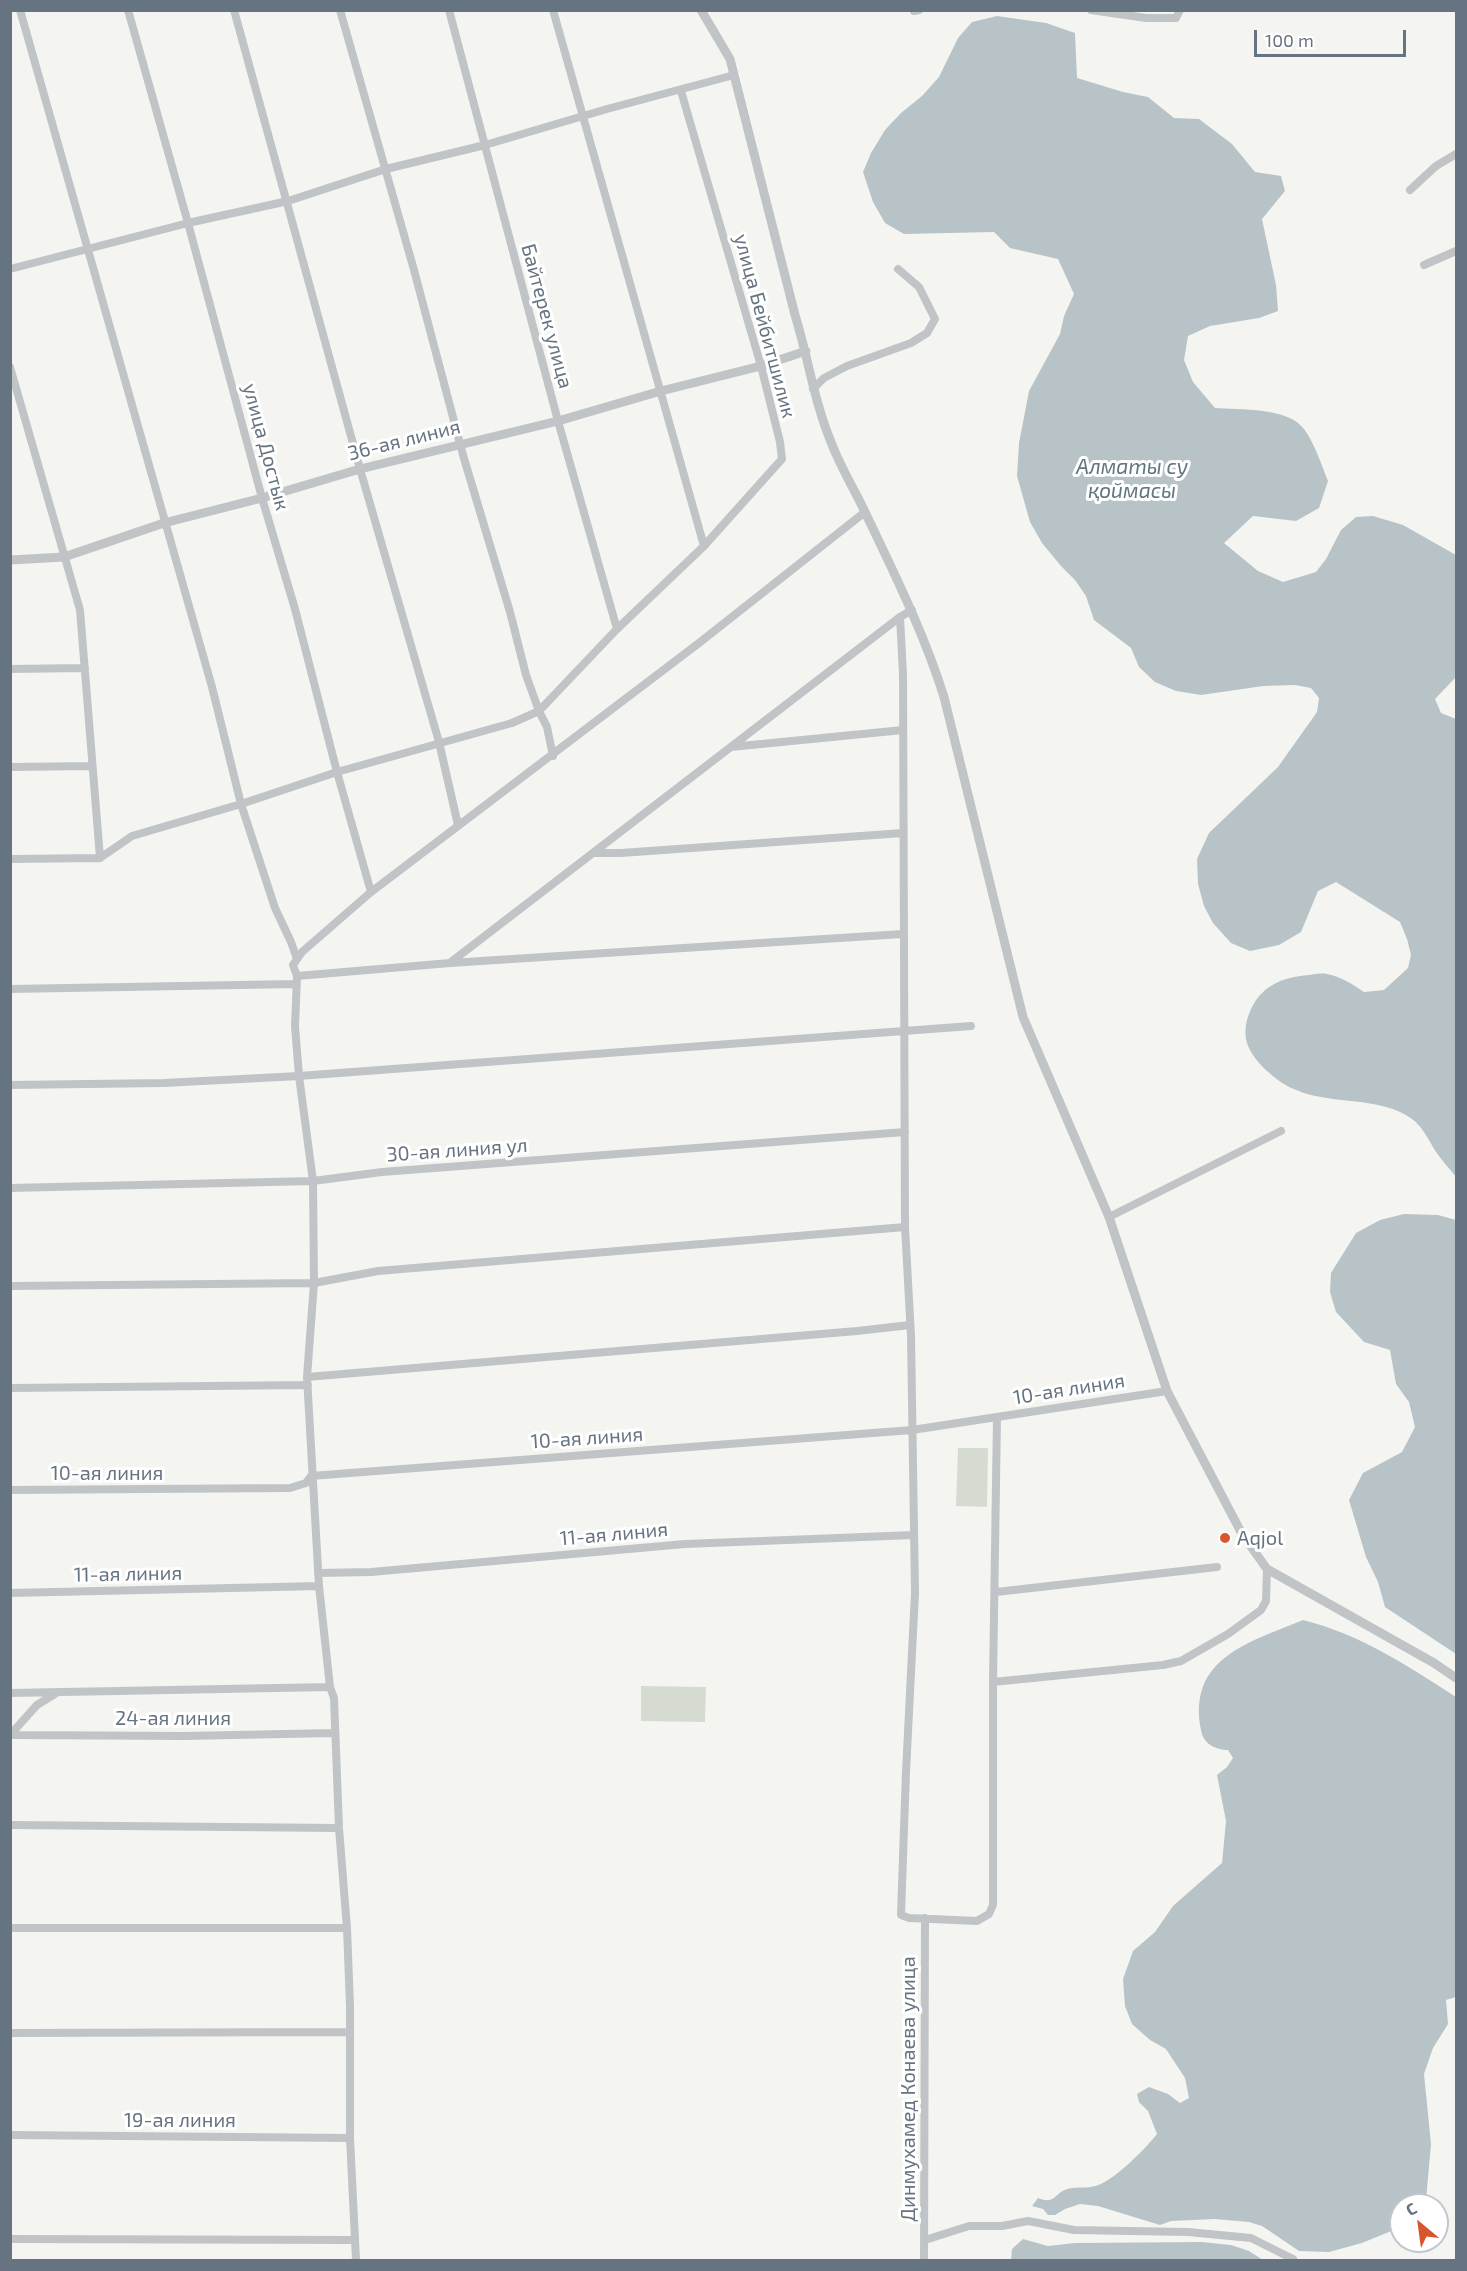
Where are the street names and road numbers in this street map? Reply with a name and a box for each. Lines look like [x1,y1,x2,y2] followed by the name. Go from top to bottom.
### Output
[729,231,801,421] street label: улица Бейбитшилик
[516,241,578,391] street label: Байтерек улица
[238,381,294,513] street label: улица Достык
[345,414,463,466] street label: 36-ая линия
[386,1133,528,1167] street label: 30-ая линия ул
[1012,1368,1126,1410] street label: 10-ая линия
[530,1422,644,1454] street label: 10-ая линия
[51,1461,163,1485] street label: 10-ая линия
[559,1517,669,1551] street label: 11-ая линия
[74,1561,182,1587] street label: 11-ая линия
[115,1706,231,1730] street label: 24-ая линия
[896,1956,920,2222] street label: Динмухамед Конаева улица
[124,2108,236,2132] street label: 19-ая линия

